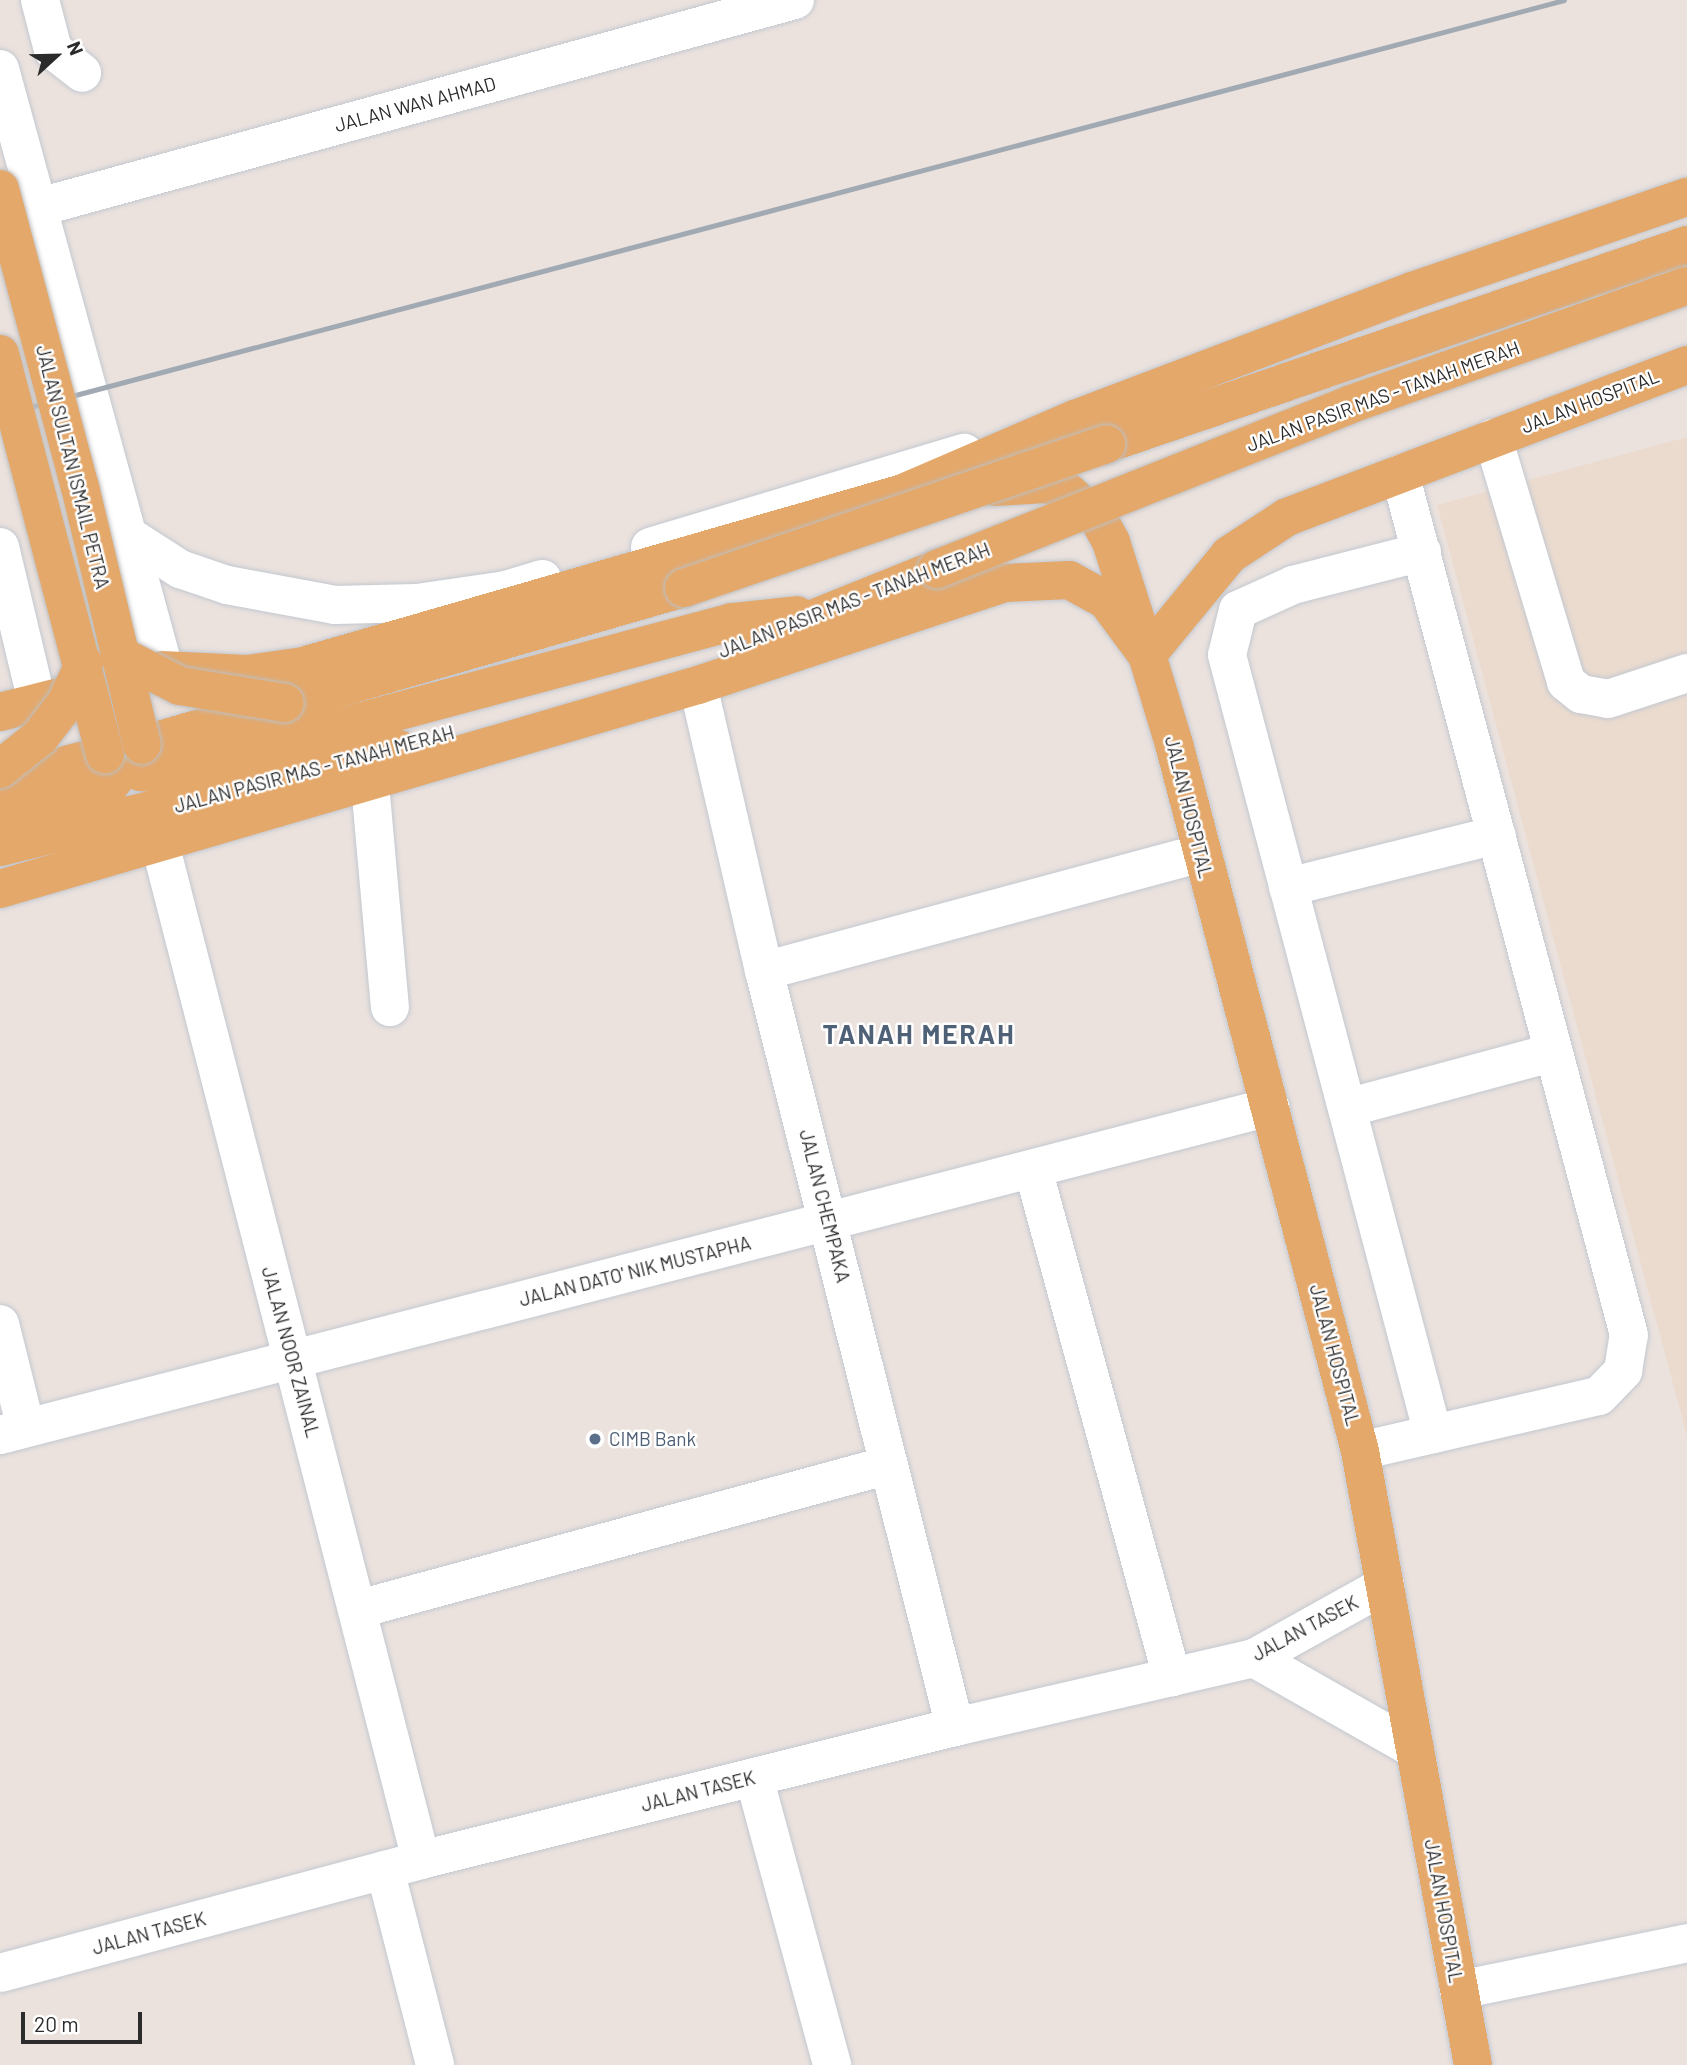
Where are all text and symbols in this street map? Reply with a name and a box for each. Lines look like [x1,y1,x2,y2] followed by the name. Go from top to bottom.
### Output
[21,21,91,91] north arrow
[63,38,89,58] text: N
[332,72,498,136] street label: JALAN WAN AHMAD
[1243,336,1523,456] street label: JALAN PASIR MAS - TANAH MERAH
[32,343,114,591] street label: JALAN SULTAN ISMAIL PETRA
[1518,364,1662,438] street label: JALAN HOSPITAL
[715,538,993,662] street label: JALAN PASIR MAS - TANAH MERAH
[171,721,457,817] street label: JALAN PASIR MAS - TANAH MERAH
[1160,734,1218,880] street label: JALAN HOSPITAL
[824,1018,1014,1050] district label: TANAH MERAH
[795,1127,855,1285] street label: JALAN CHEMPAKA
[517,1231,753,1311] street label: JALAN DATO' NIK MUSTAPHA
[257,1264,325,1440] street label: JALAN NOOR ZAINAL
[1305,1282,1365,1428] street label: JALAN HOSPITAL
[609,1428,696,1450] place label: CIMB Bank
[587,1431,603,1447] marker: CIMB Bank
[1248,1590,1362,1666] street label: JALAN TASEK
[639,1766,757,1816] street label: JALAN TASEK
[1420,1837,1468,1985] street label: JALAN HOSPITAL
[90,1907,208,1959] street label: JALAN TASEK
[24,1998,145,2042] scale bar
[34,2011,79,2036] text: 20 m

